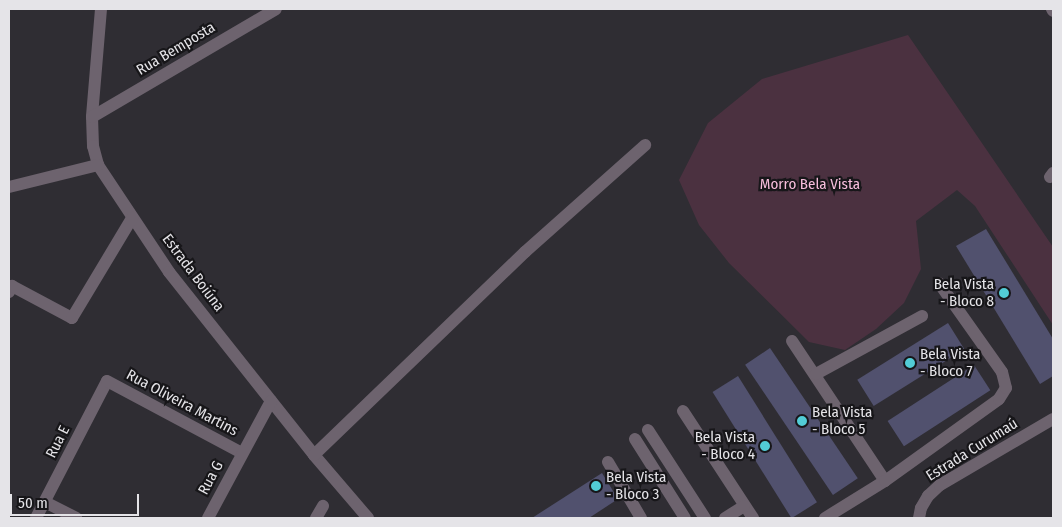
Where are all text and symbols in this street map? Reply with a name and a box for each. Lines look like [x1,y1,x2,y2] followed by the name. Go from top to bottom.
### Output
[133,19,219,79] street label: Rua Bemposta
[760,176,860,194] park label: Morro Bela Vista
[158,231,228,315] street label: Estrada Boiúna
[934,275,994,310] place label: Bela Vista - Bloco 8
[998,287,1010,299] marker: Bela Vista - Bloco 8
[920,345,980,380] place label: Bela Vista - Bloco 7
[904,357,916,369] marker: Bela Vista - Bloco 7
[123,366,241,440] street label: Rua Oliveira Martins
[812,403,872,438] place label: Bela Vista - Bloco 5
[796,415,808,427] marker: Bela Vista - Bloco 5
[923,415,1021,485] street label: Estrada Curumaú
[42,423,74,461] street label: Rua E
[695,428,755,463] place label: Bela Vista - Bloco 4
[759,440,771,452] marker: Bela Vista - Bloco 4
[195,458,227,498] street label: Rua G
[606,468,666,503] place label: Bela Vista - Bloco 3
[590,480,602,492] marker: Bela Vista - Bloco 3
[12,484,141,516] scale bar
[18,494,48,512] text: 50 m

